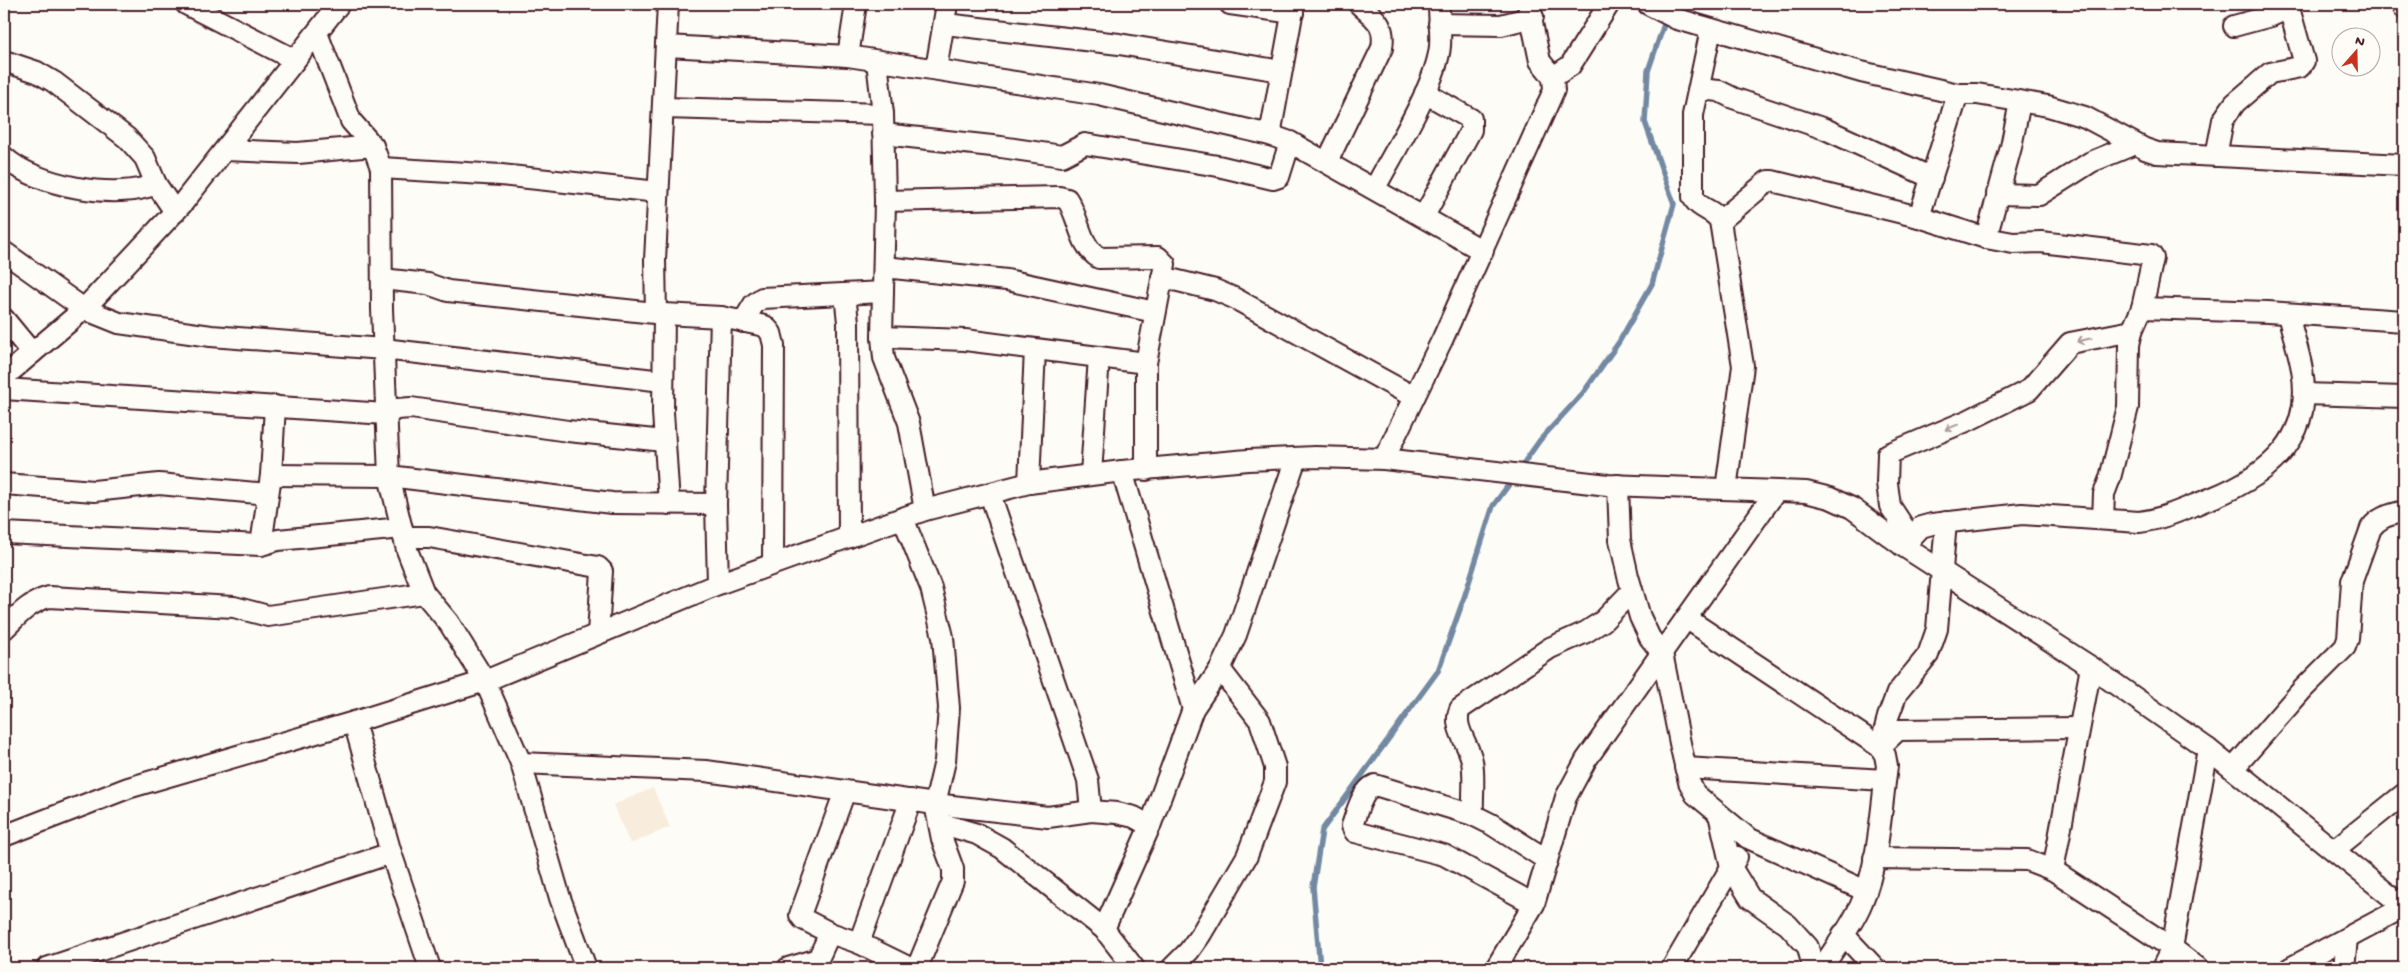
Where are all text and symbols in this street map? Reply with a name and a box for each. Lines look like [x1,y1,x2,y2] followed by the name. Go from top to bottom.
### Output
[2330,28,2380,78] north arrow
[2352,33,2367,52] text: N
[2076,336,2092,345] one-way arrow
[1945,423,1960,432] one-way arrow

